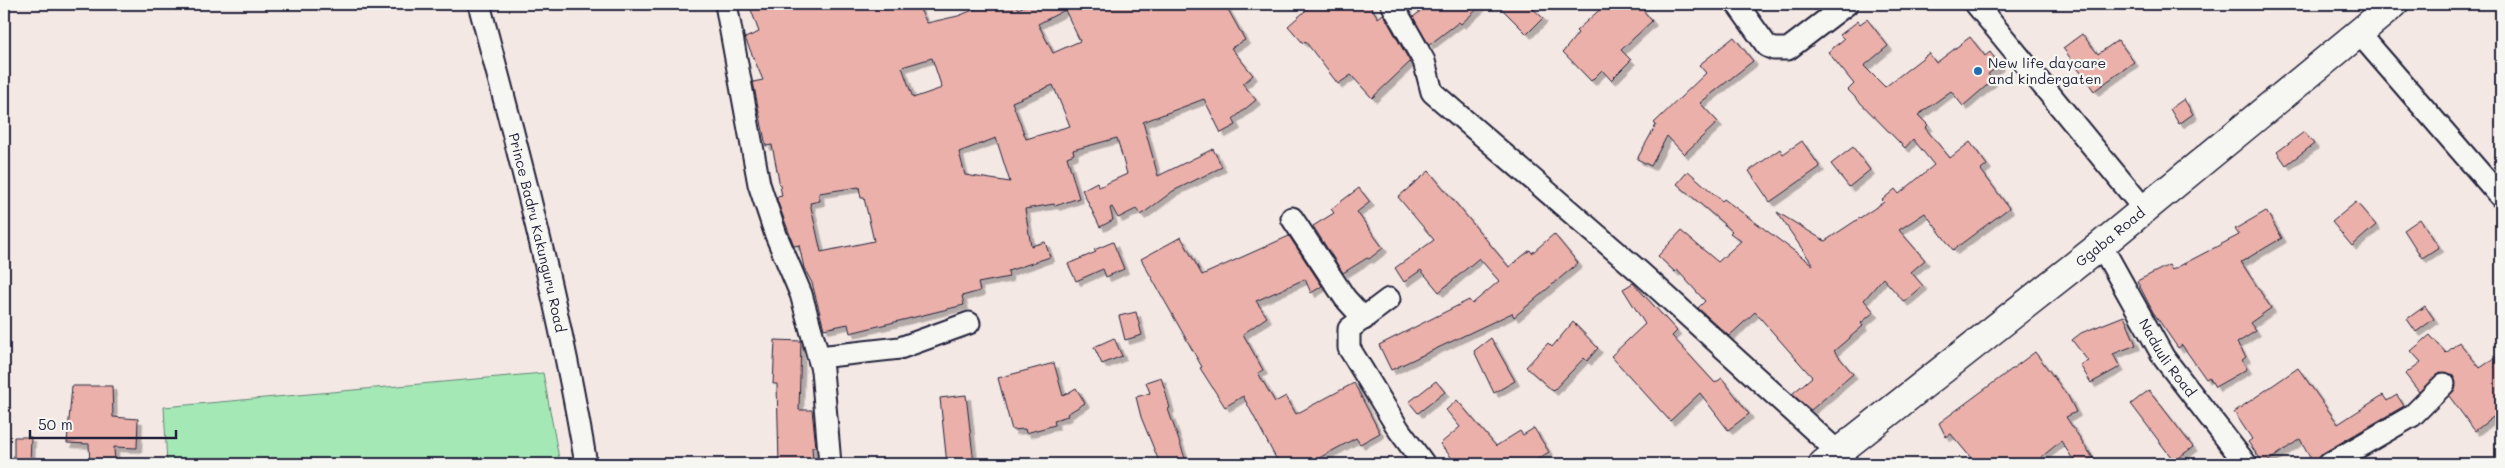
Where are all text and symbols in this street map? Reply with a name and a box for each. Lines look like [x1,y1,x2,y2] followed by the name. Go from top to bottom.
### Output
[1988,53,2106,88] place label: New life daycare and kindergaten
[1972,65,1984,77] marker: New life daycare and kindergaten
[505,131,571,334] street label: Prince Badru Kakunguru Road
[2071,203,2149,271] street label: Ggaba Road
[2135,315,2201,401] street label: Naduuli Road
[30,408,176,440] scale bar
[38,414,73,434] text: 50 m

